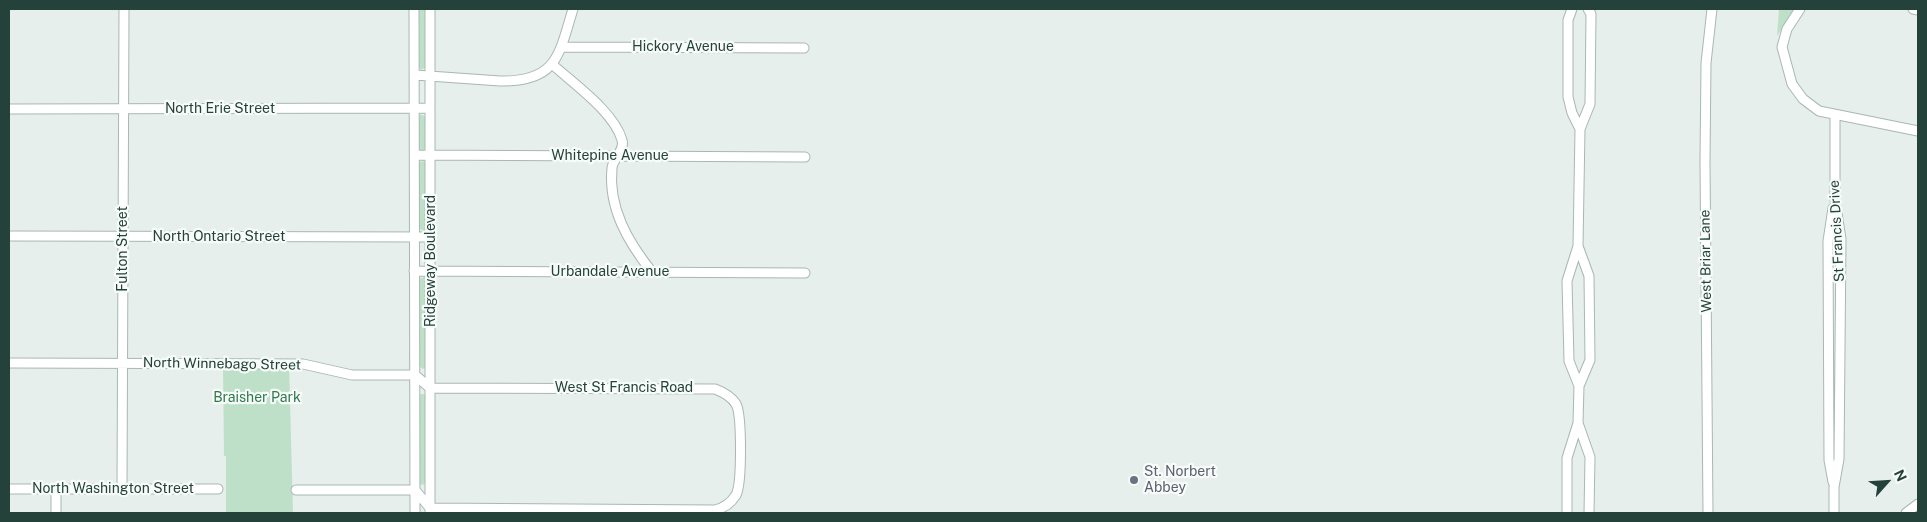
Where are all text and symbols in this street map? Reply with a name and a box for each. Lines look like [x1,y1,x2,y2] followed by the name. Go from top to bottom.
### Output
[632,39,734,55] street label: Hickory Avenue
[165,101,275,117] street label: North Erie Street
[551,148,669,164] street label: Whitepine Avenue
[1826,179,1848,283] street label: St Francis Drive
[423,195,439,327] street label: Ridgeway Boulevard
[115,206,131,292] street label: Fulton Street
[1697,209,1715,313] street label: West Briar Lane
[153,229,285,245] street label: North Ontario Street
[551,264,669,280] street label: Urbandale Avenue
[143,354,301,374] street label: North Winnebago Street
[555,380,693,396] street label: West St Francis Road
[213,390,301,406] park label: Braisher Park
[1862,457,1912,507] north arrow
[1144,464,1216,497] place label: St. Norbert Abbey
[1891,467,1910,484] text: N
[1128,474,1140,486] marker: St. Norbert Abbey
[32,481,194,497] street label: North Washington Street

